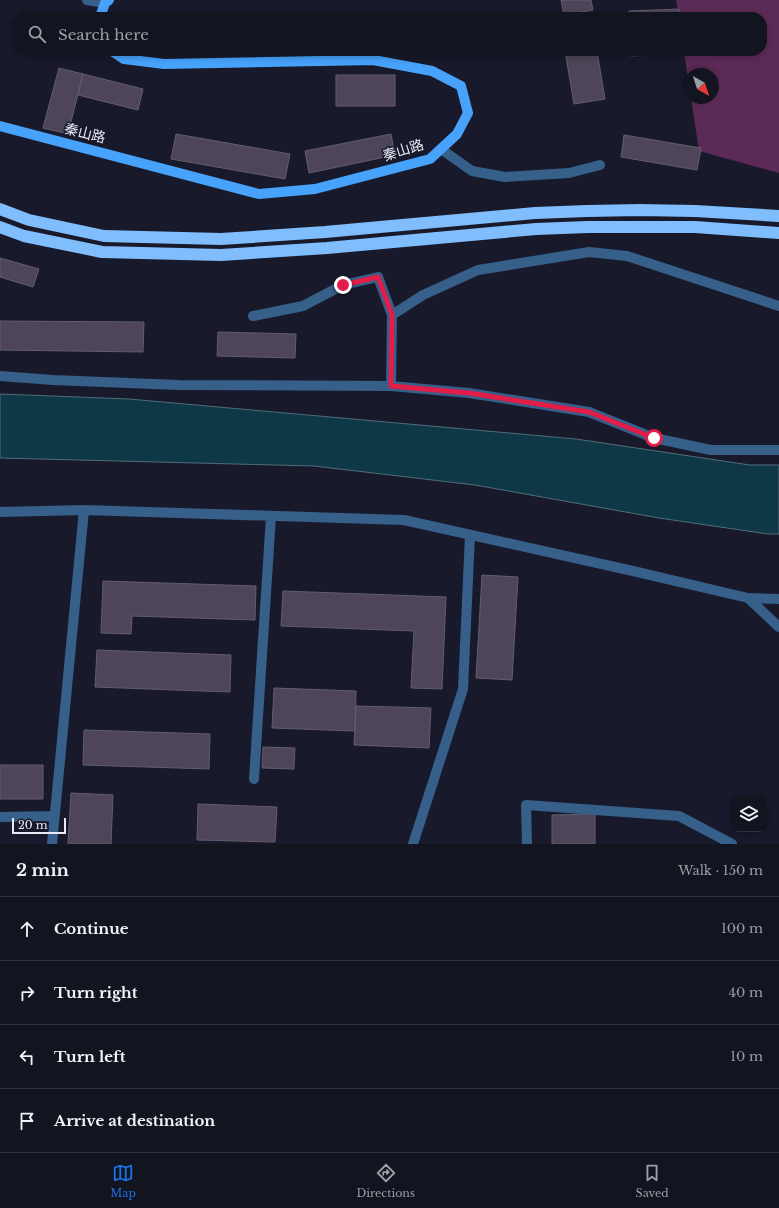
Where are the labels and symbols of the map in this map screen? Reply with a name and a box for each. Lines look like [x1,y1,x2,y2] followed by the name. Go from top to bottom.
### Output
[683,68,719,104] north arrow
[62,119,108,147] street label: 秦山路
[380,135,426,165] street label: 秦山路
[334,276,352,294] route end
[645,429,663,447] route start
[12,816,66,835] scale bar

